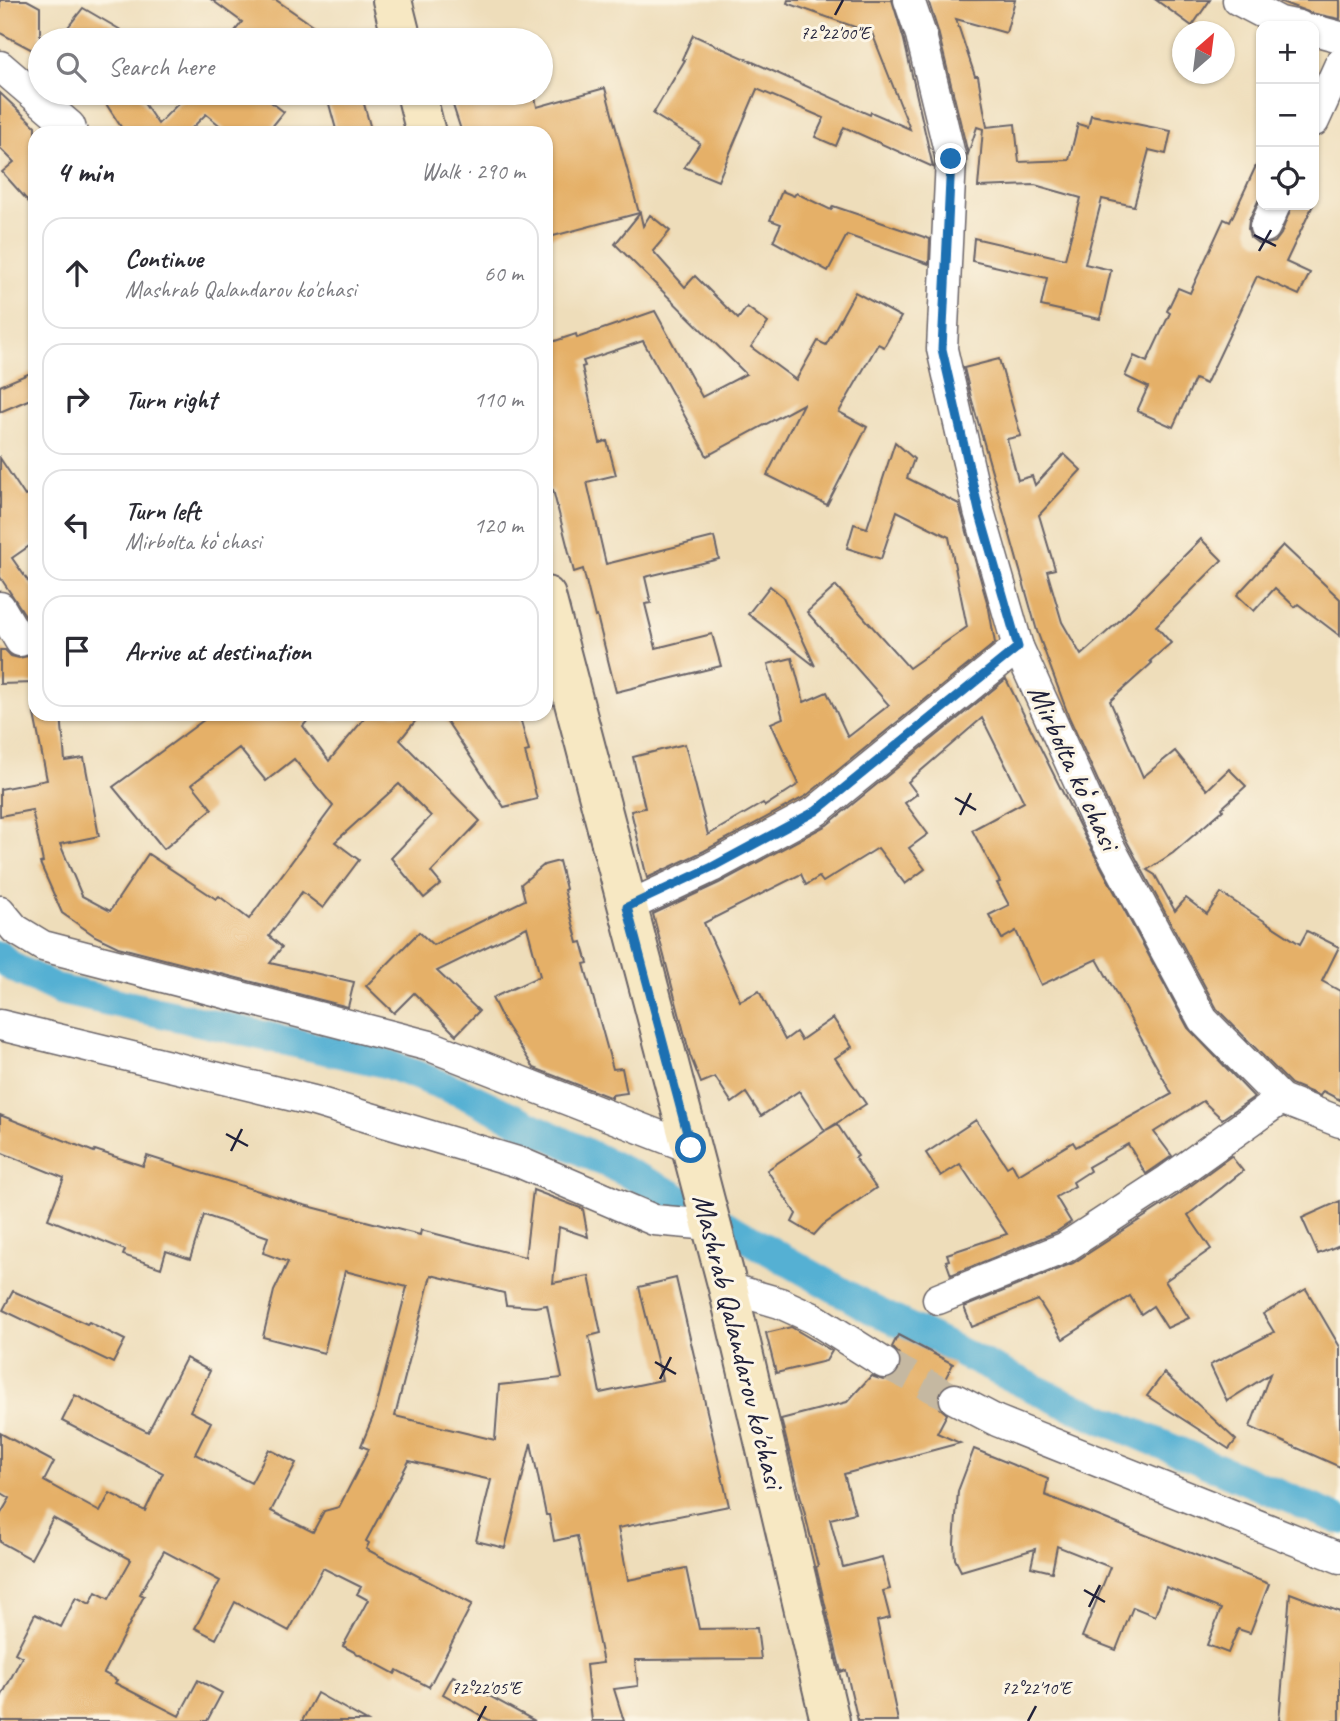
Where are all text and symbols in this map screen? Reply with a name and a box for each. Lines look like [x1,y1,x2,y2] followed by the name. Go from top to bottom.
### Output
[1172,21,1235,84] north arrow
[1256,21,1319,210] map controls
[1256,21,1319,84] button: +
[800,22,872,44] text: 72°22'00"E
[28,28,553,105] search box
[52,48,90,86] icon: search
[108,50,214,83] text: Search here
[1256,84,1319,147] button: −
[935,143,966,174] route end
[1256,147,1319,210] button: locate
[56,153,113,191] text: 4 min
[421,157,525,186] text: Walk · 290 m
[125,242,203,275] text: Continue
[58,254,96,292] icon: ahead
[484,259,523,288] text: 60 m
[125,275,356,304] text: Mashrab Qalandarov ko'chasi
[58,380,96,418] icon: right
[125,383,216,416] text: Turn right
[474,385,523,414] text: 110 m
[125,494,200,527] text: Turn left
[58,506,96,544] icon: left
[474,511,523,540] text: 120 m
[125,527,261,556] text: Mirbolta koʻchasi
[58,632,96,670] icon: arrive
[125,635,311,668] text: Arrive at destination
[1019,678,1130,859] street label: Mirbolta koʻchasi
[675,1132,706,1163] route start
[684,1190,795,1495] street label: Mashrab Qalandarov ko'chasi
[451,1677,523,1699] text: 72°22'05"E
[1001,1677,1073,1699] text: 72°22'10"E

